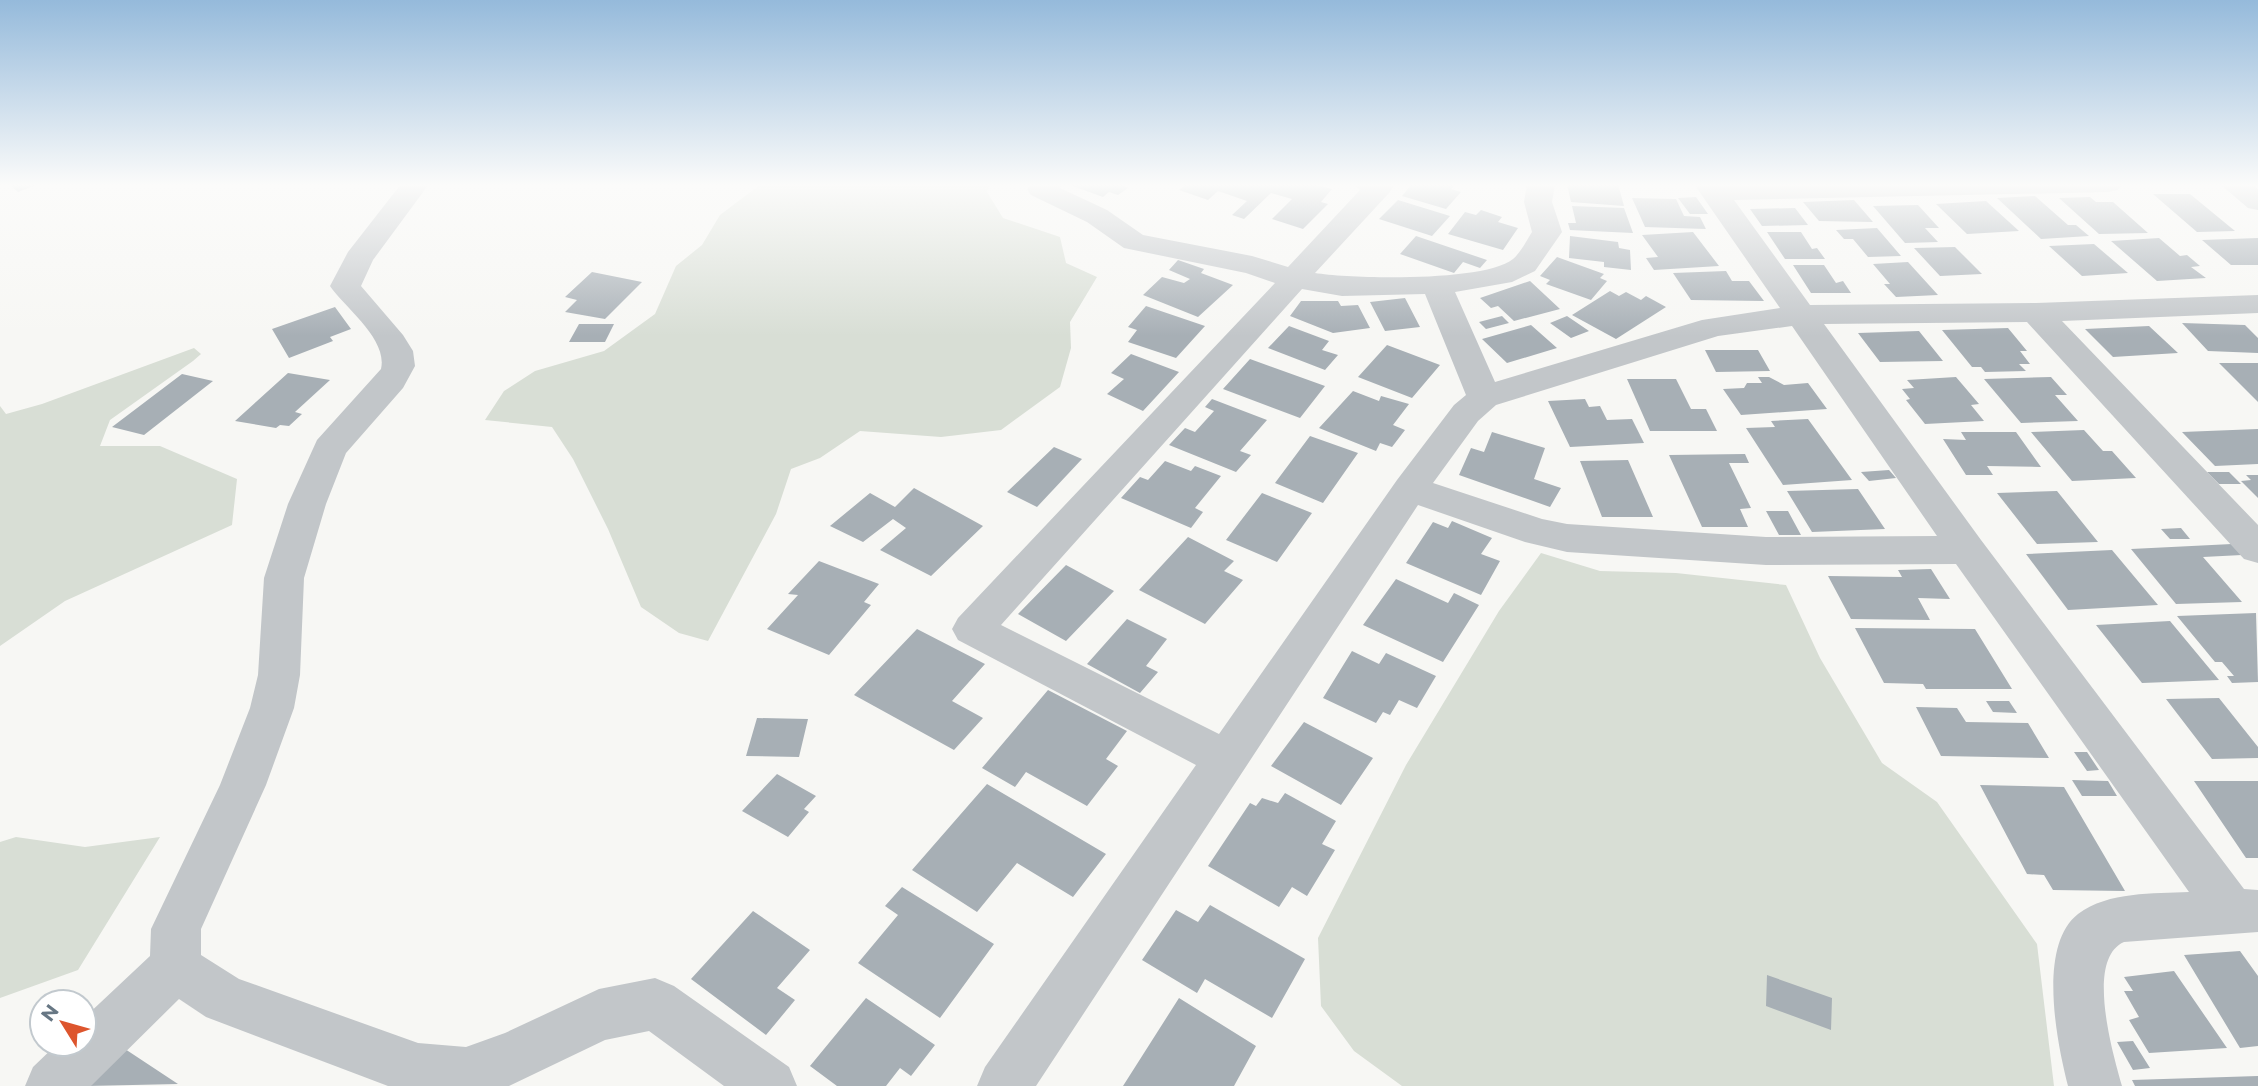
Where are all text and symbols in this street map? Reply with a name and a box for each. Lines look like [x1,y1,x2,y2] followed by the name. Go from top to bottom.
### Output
[28,988,98,1058] north arrow
[36,1000,64,1026] text: N

